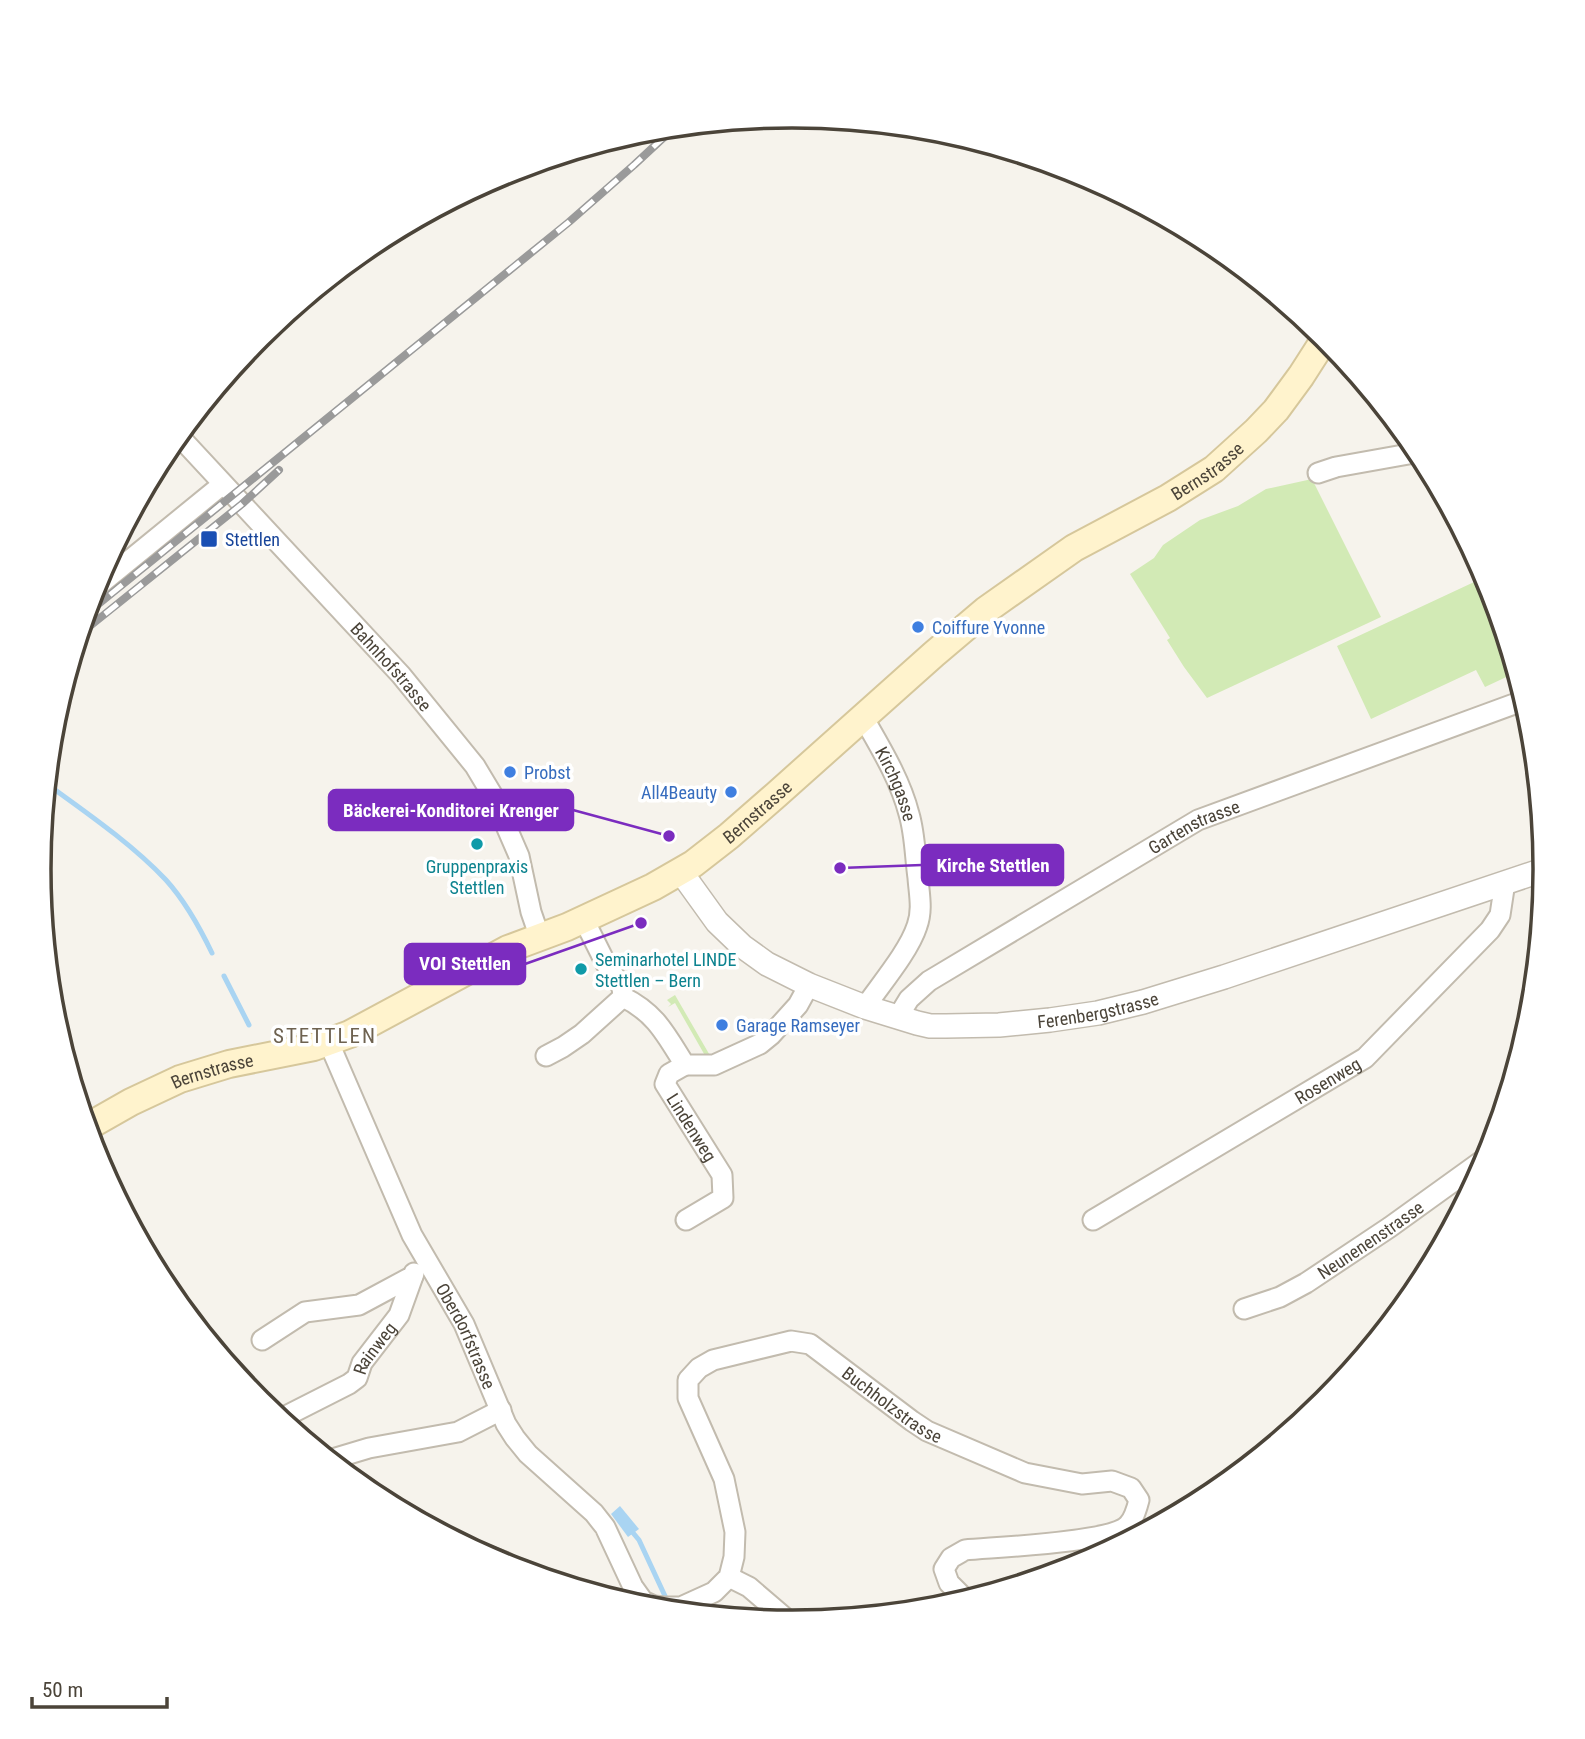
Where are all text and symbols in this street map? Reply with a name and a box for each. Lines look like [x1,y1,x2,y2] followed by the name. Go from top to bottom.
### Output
[1167,437,1247,504] street label: Bernstrasse
[199,529,219,549] marker: Stettlen
[225,529,280,550] place label: Stettlen
[932,617,1045,638] place label: Coiffure Yvonne
[347,618,436,715] street label: Bahnhofstrasse
[910,619,926,635] marker: Coiffure Yvonne
[871,743,921,823] street label: Kirchgasse
[524,762,571,783] place label: Probst
[502,764,518,780] marker: Probst
[718,776,796,848] street label: Bernstrasse
[641,782,718,803] place label: All4Beauty
[723,784,739,800] marker: All4Beauty
[329,790,573,830] callout: Bäckerei-Konditorei Krenger
[1144,795,1242,858] street label: Gartenstrasse
[343,799,559,822] text: Bäckerei-Konditorei Krenger
[469,836,485,852] marker: Gruppenpraxis Stettlen
[922,845,1063,885] callout: Kirche Stettlen
[936,854,1050,877] text: Kirche Stettlen
[426,856,528,898] place label: Gruppenpraxis Stettlen
[405,944,525,984] callout: VOI Stettlen
[595,949,737,991] place label: Seminarhotel LINDE Stettlen – Bern
[419,952,511,975] text: VOI Stettlen
[573,961,589,977] marker: Seminarhotel LINDE Stettlen – Bern
[1036,987,1161,1032] street label: Ferenbergstrasse
[736,1015,861,1036] place label: Garage Ramseyer
[714,1017,730,1033] marker: Garage Ramseyer
[273,1024,377,1048] district label: STETTLEN
[167,1049,255,1092] street label: Bernstrasse
[1291,1053,1364,1108] street label: Rosenweg
[663,1089,721,1165] street label: Lindenweg
[1313,1196,1427,1283] street label: Neunenenstrasse
[432,1279,500,1392] street label: Oberdorfstrasse
[348,1318,400,1377] street label: Rainweg
[838,1362,945,1447] street label: Buchholzstrasse
[32,1666,166,1710] scale bar
[42,1678,83,1702] text: 50 m

